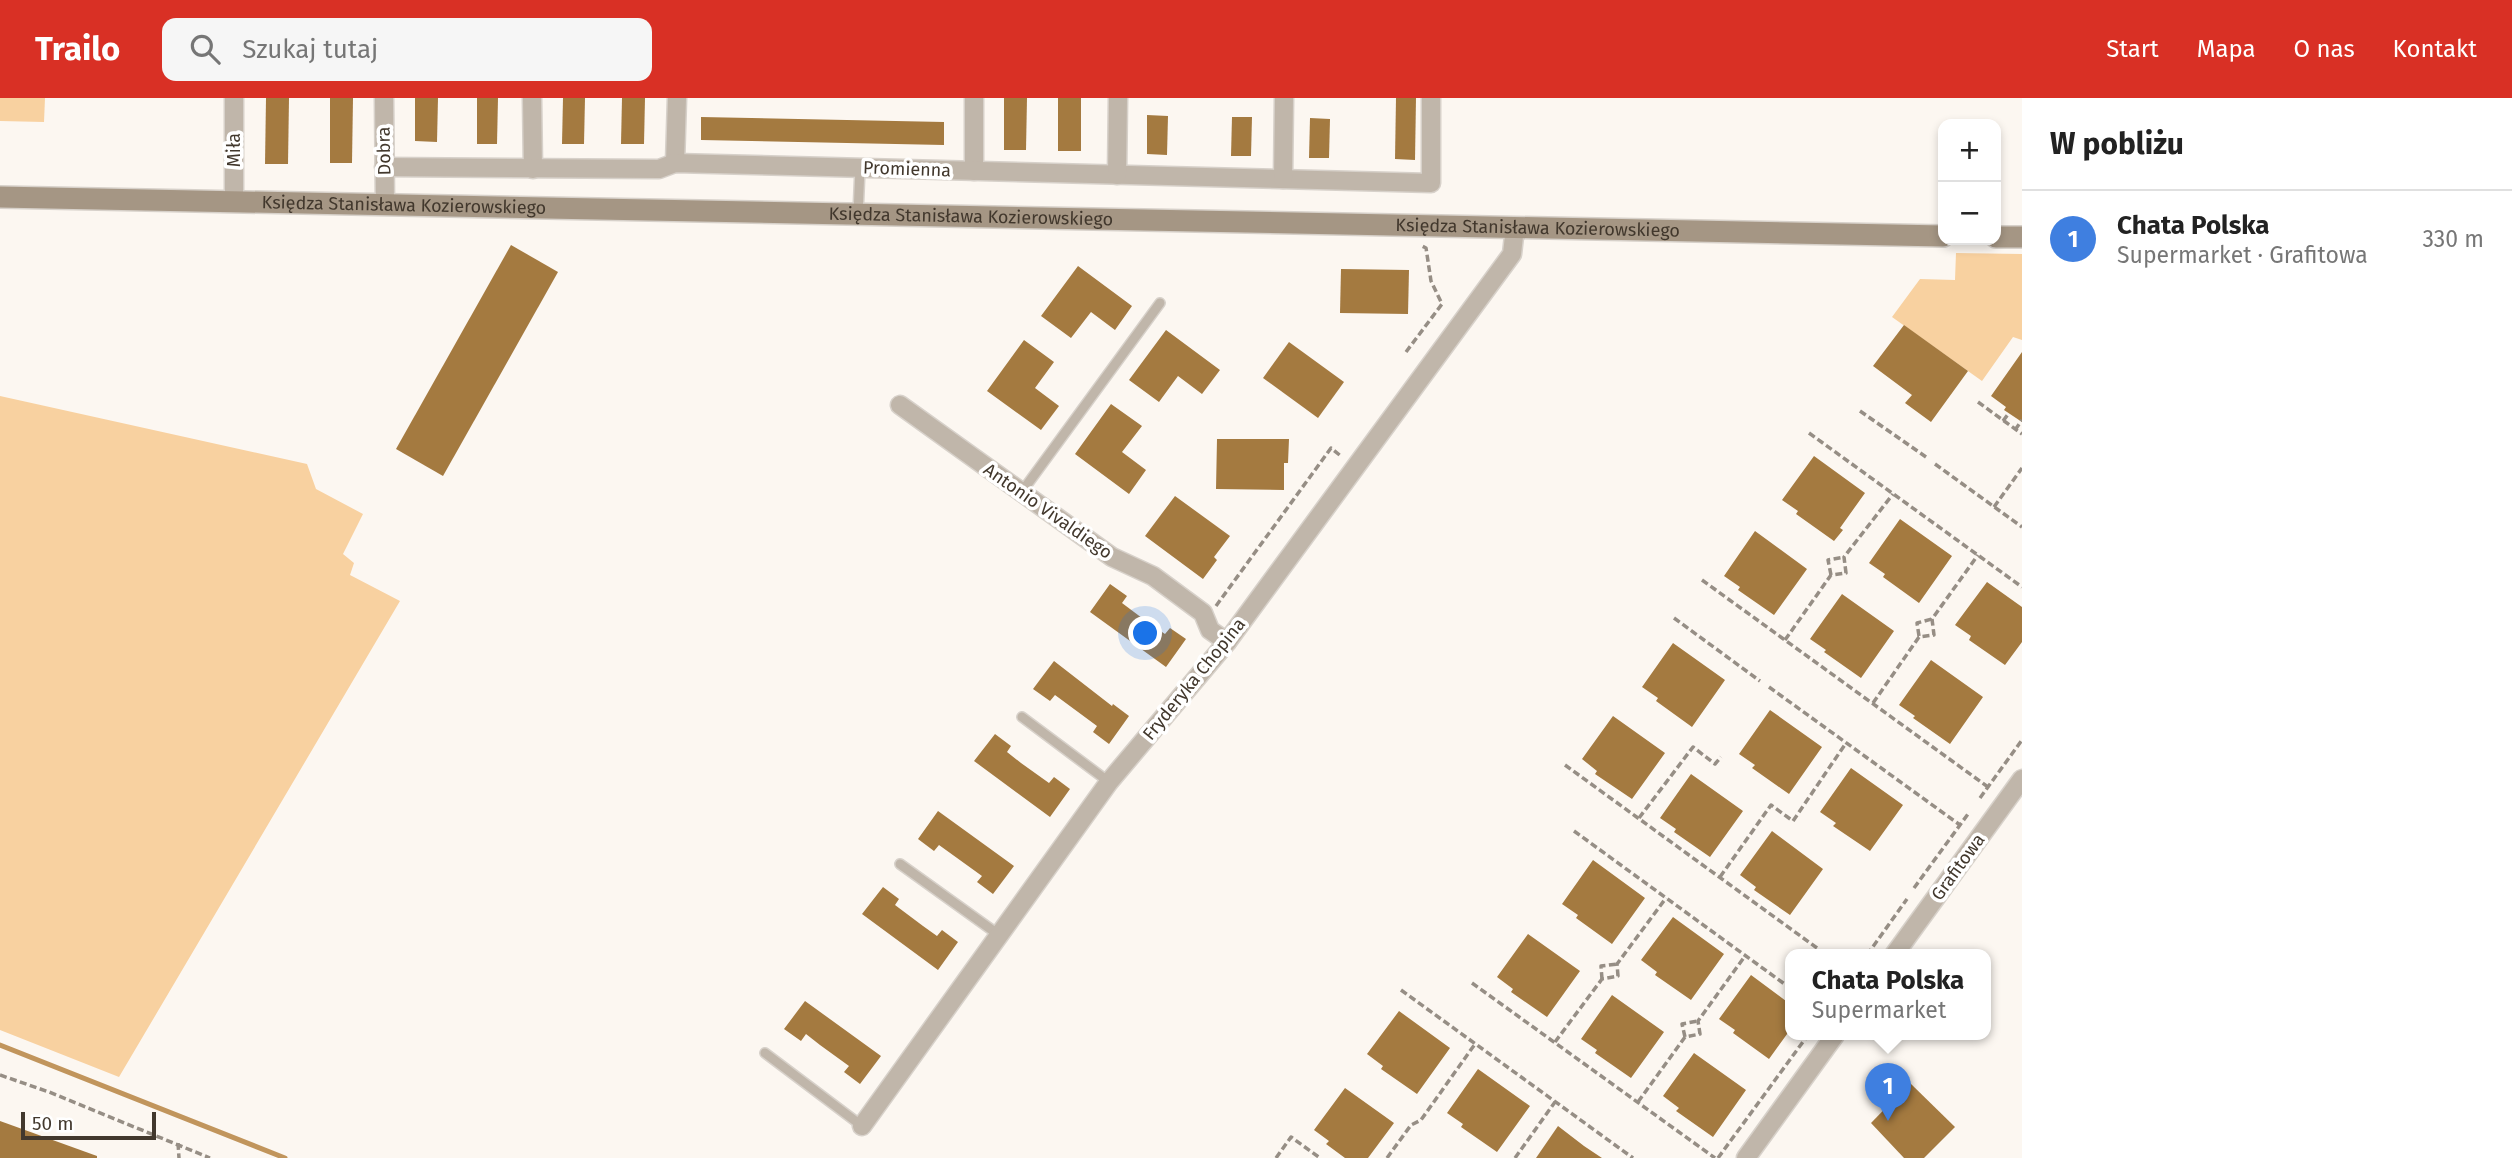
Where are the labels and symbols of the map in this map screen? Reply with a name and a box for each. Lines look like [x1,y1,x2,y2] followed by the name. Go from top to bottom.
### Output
[373,126,395,176] street label: Dobra
[223,133,245,167] street label: Miła
[863,156,951,182] street label: Promienna
[261,191,546,219] street label: Księdza Stanisława Kozierowskiego
[828,203,1113,230] street label: Księdza Stanisława Kozierowskiego
[1395,214,1680,242] street label: Księdza Stanisława Kozierowskiego
[979,458,1117,564] street label: Antonio Vivaldiego
[1138,613,1250,745] street label: Fryderyka Chopina
[1128,616,1162,650] your location
[1926,829,1990,905] street label: Grafitowa
[1865,1063,1911,1121] pin: 1
[21,1109,156,1141] scale bar

